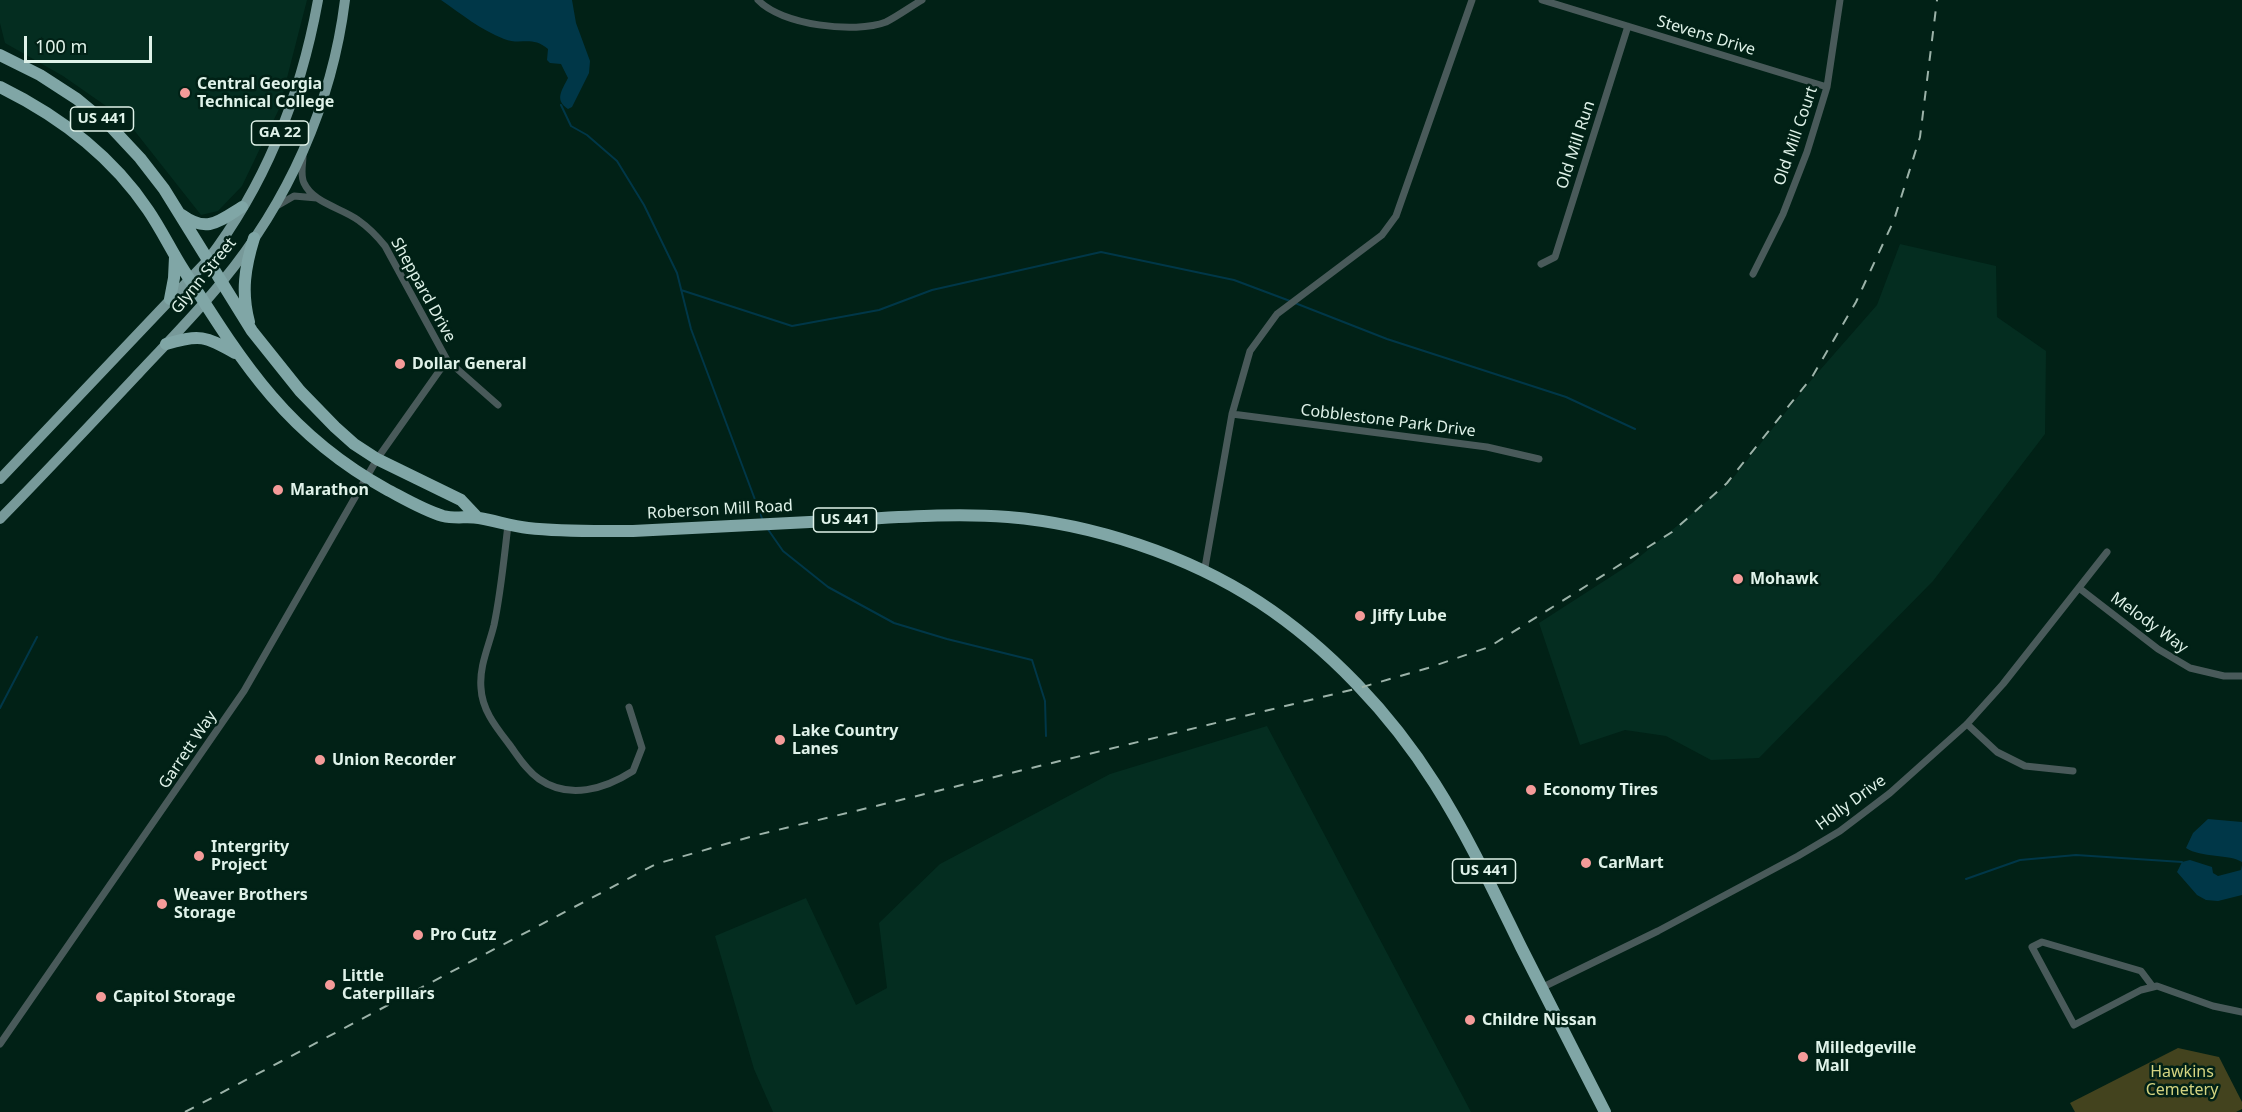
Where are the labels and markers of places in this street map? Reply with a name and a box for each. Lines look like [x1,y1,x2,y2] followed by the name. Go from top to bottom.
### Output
[197,74,334,112] place label: Central Georgia Technical College
[178,86,192,100] marker: Central Georgia Technical College
[412,354,526,374] place label: Dollar General
[393,357,407,371] marker: Dollar General
[290,480,369,500] place label: Marathon
[271,483,285,497] marker: Marathon
[1750,569,1819,589] place label: Mohawk
[1731,572,1745,586] marker: Mohawk
[1372,606,1447,626] place label: Jiffy Lube
[1353,609,1367,623] marker: Jiffy Lube
[792,721,898,759] place label: Lake Country Lanes
[773,733,787,747] marker: Lake Country Lanes
[332,750,456,770] place label: Union Recorder
[313,753,327,767] marker: Union Recorder
[1543,780,1658,800] place label: Economy Tires
[1524,783,1538,797] marker: Economy Tires
[211,837,289,875] place label: Intergrity Project
[192,849,206,863] marker: Intergrity Project
[1598,853,1664,873] place label: CarMart
[1579,856,1593,870] marker: CarMart
[174,885,308,923] place label: Weaver Brothers Storage
[155,897,169,911] marker: Weaver Brothers Storage
[430,925,496,945] place label: Pro Cutz
[411,928,425,942] marker: Pro Cutz
[342,966,435,1004] place label: Little Caterpillars
[323,978,337,992] marker: Little Caterpillars
[113,987,235,1007] place label: Capitol Storage
[94,990,108,1004] marker: Capitol Storage
[1482,1010,1597,1030] place label: Childre Nissan
[1463,1013,1477,1027] marker: Childre Nissan
[1815,1038,1916,1076] place label: Milledgeville Mall
[1796,1050,1810,1064] marker: Milledgeville Mall

